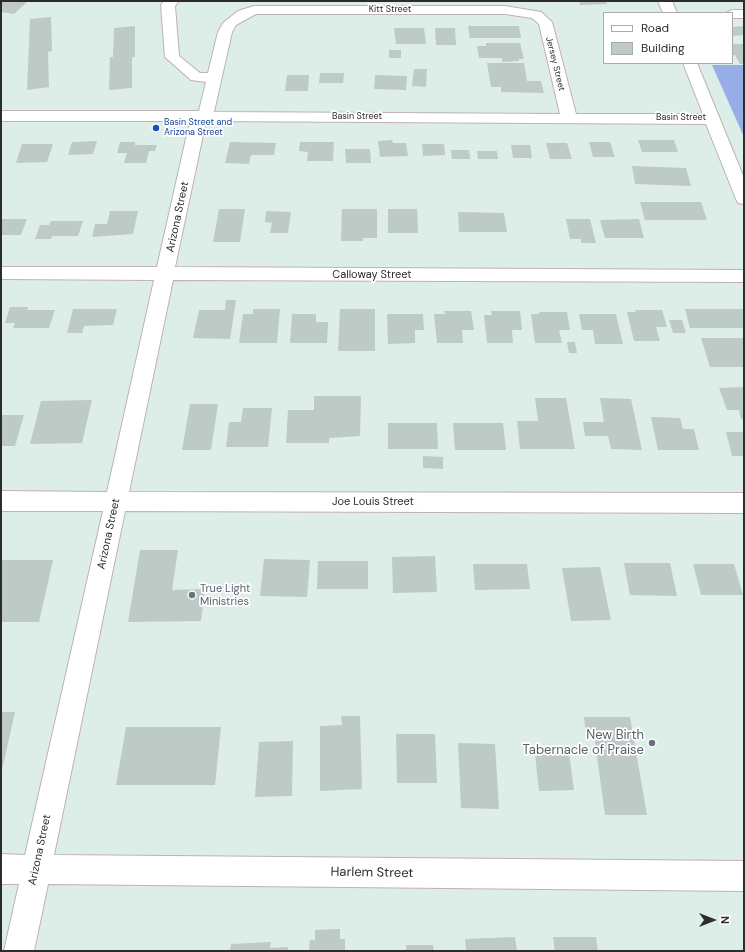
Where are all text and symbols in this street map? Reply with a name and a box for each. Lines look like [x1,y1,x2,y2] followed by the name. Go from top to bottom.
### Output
[369,5,411,15] street label: Kitt Street
[603,12,733,64] legend
[641,20,669,36] text: Road
[543,36,567,92] street label: Jersey Street
[641,40,685,56] text: Building
[332,112,382,122] street label: Basin Street
[656,113,706,123] street label: Basin Street
[164,118,232,139] place label: Basin Street and Arizona Street
[151,123,161,133] marker: Basin Street and Arizona Street
[164,180,192,254] street label: Arizona Street
[332,268,412,282] street label: Calloway Street
[332,495,414,509] street label: Joe Louis Street
[95,497,123,571] street label: Arizona Street
[200,582,250,608] place label: True Light Ministries
[187,590,197,600] marker: True Light Ministries
[523,728,644,759] place label: New Birth Tabernacle of Praise
[647,738,657,748] marker: New Birth Tabernacle of Praise
[26,813,54,887] street label: Arizona Street
[330,864,414,882] street label: Harlem Street
[693,900,733,940] north arrow
[718,916,732,924] text: N

